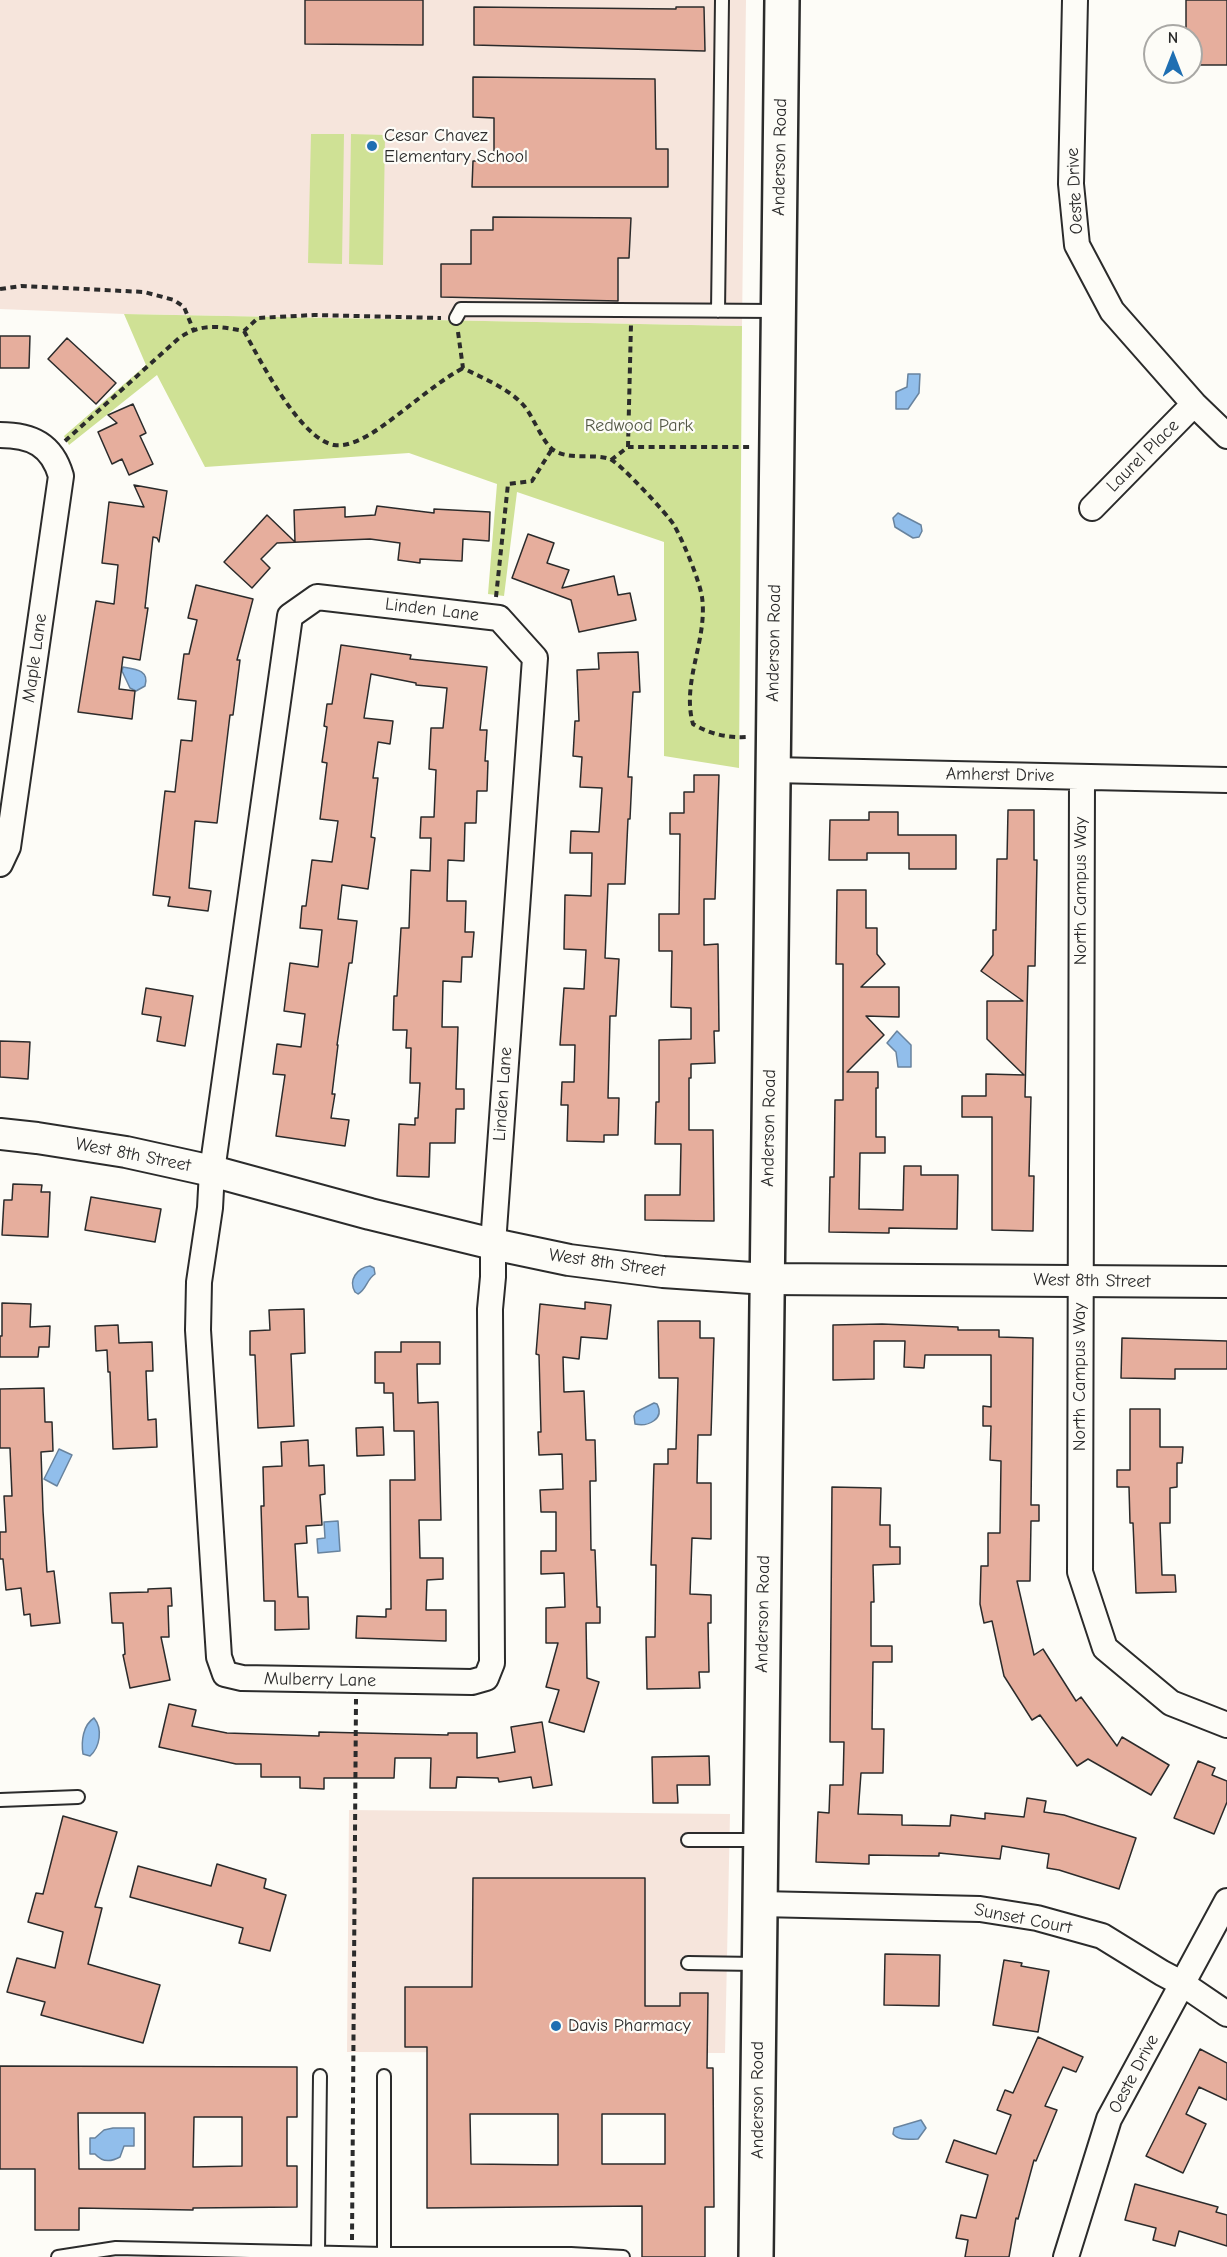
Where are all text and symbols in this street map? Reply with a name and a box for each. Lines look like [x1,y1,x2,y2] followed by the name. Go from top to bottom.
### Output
[1143,24,1203,84] north arrow
[1168,29,1178,47] text: N
[768,98,792,216] street label: Anderson Road
[384,125,528,168] place label: Cesar Chavez Elementary School
[365,139,379,153] marker: Cesar Chavez Elementary School
[1062,147,1088,235] street label: Oeste Drive
[585,415,693,437] park label: Redwood Park
[1102,415,1184,497] street label: Laurel Place
[762,584,786,702] street label: Anderson Road
[384,594,480,626] street label: Linden Lane
[18,612,52,704] street label: Maple Lane
[946,763,1054,787] street label: Amherst Drive
[1070,817,1092,965] street label: North Campus Way
[489,1046,517,1142] street label: Linden Lane
[757,1069,781,1187] street label: Anderson Road
[73,1133,193,1177] street label: West 8th Street
[547,1244,667,1282] street label: West 8th Street
[1033,1269,1151,1293] street label: West 8th Street
[1069,1303,1091,1451] street label: North Campus Way
[751,1555,775,1673] street label: Anderson Road
[264,1668,376,1692] street label: Mulberry Lane
[972,1899,1074,1939] street label: Sunset Court
[568,2015,691,2037] place label: Davis Pharmacy
[549,2019,563,2033] marker: Davis Pharmacy
[1104,2031,1164,2117] street label: Oeste Drive
[747,2041,769,2159] street label: Anderson Road

